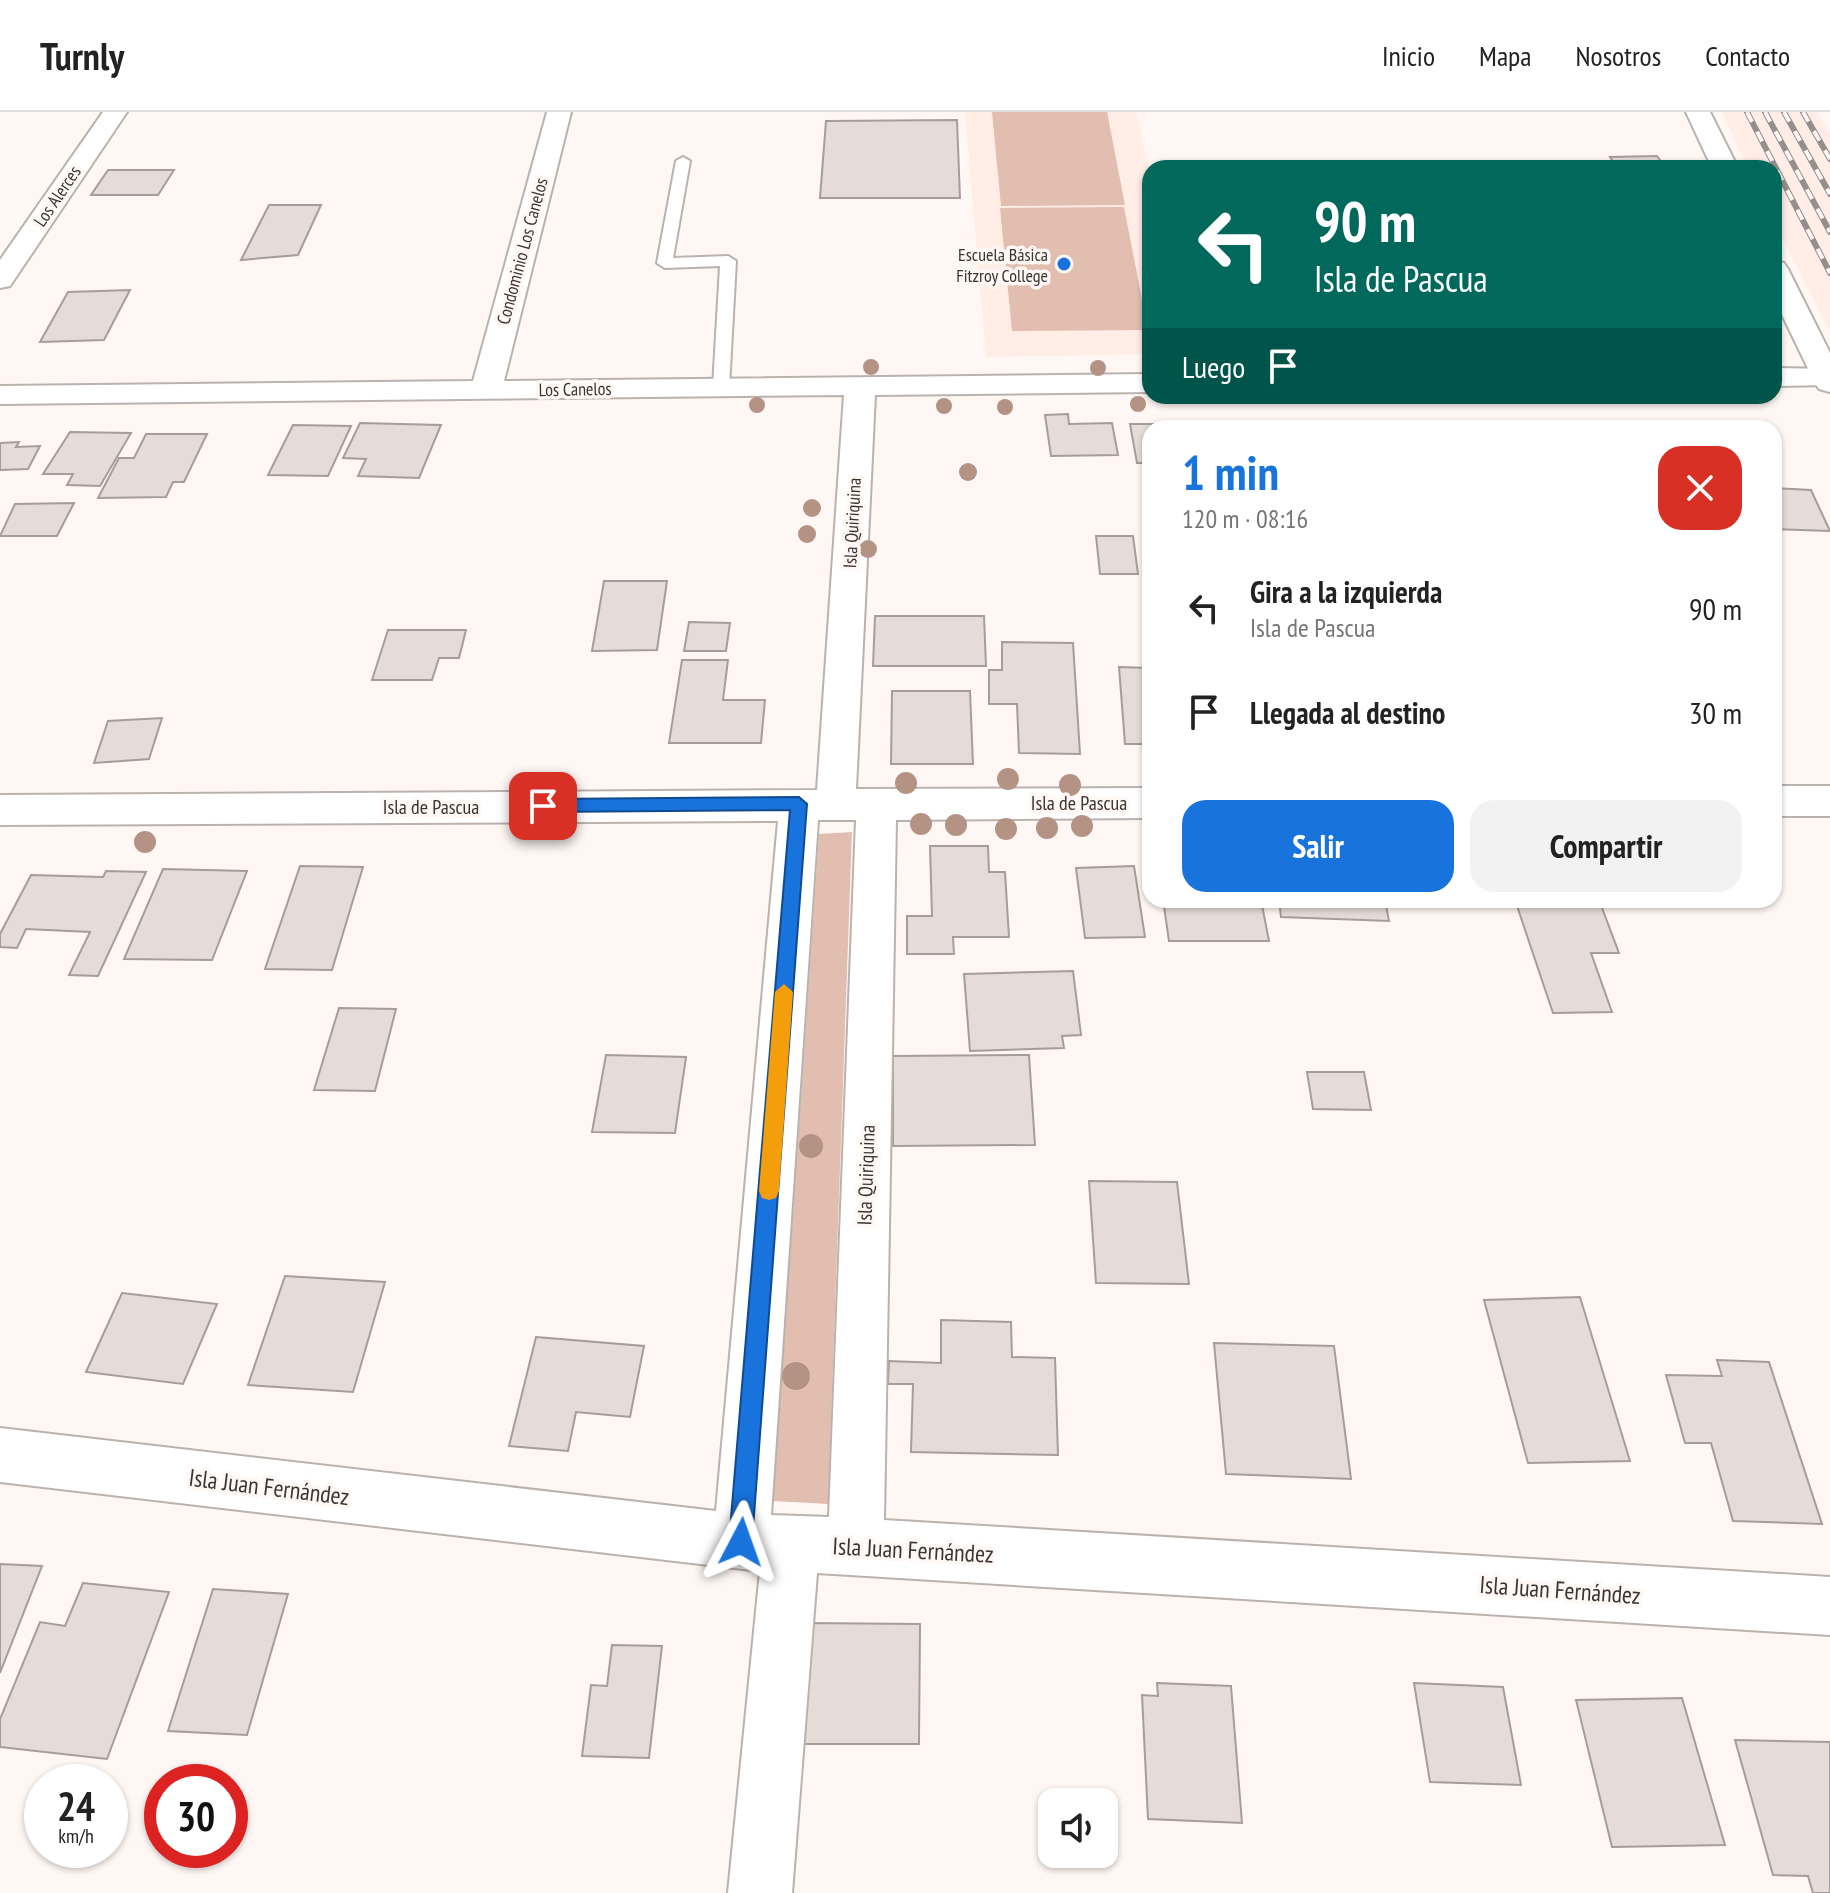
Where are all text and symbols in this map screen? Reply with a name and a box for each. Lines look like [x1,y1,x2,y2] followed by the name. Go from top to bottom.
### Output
[40,31,124,80] text: Turnly
[1382,37,1435,74] text: Inicio
[1479,37,1531,74] text: Mapa
[1575,37,1661,74] text: Nosotros
[1705,37,1790,74] text: Contacto
[28,161,86,231] street label: Los Alerces
[491,175,553,327] street label: Condominio Los Canelos
[1314,185,1416,257] text: 90 m
[1182,192,1286,296] icon: left
[956,243,1048,287] place label: Escuela Básica Fitzroy College
[1055,255,1073,273] marker: Escuela Básica Fitzroy College
[1314,255,1488,302] text: Isla de Pascua
[1261,344,1305,388] icon: arrive
[1182,347,1245,386] text: Luego
[538,377,612,401] street label: Los Canelos
[1182,441,1279,503] text: 1 min
[1658,446,1742,530] button: close
[838,477,866,569] street label: Isla Quiriquina
[1182,502,1308,535] text: 120 m · 08:16
[1250,572,1442,611] text: Gira a la izquierda
[1182,586,1226,630] icon: left
[1689,589,1742,628] text: 90 m
[1250,611,1375,644] text: Isla de Pascua
[1182,690,1226,734] icon: arrive
[1250,693,1445,732] text: Llegada al destino
[1689,693,1742,732] text: 30 m
[509,772,577,840] pin
[521,784,565,828] icon: arrive
[1031,790,1127,816] street label: Isla de Pascua
[383,794,479,820] street label: Isla de Pascua
[1182,800,1454,892] button: Salir
[1470,800,1742,892] button: Compartir
[851,1124,881,1226] street label: Isla Quiriquina
[187,1462,351,1512] street label: Isla Juan Fernández
[699,1500,783,1584] position arrow
[832,1530,994,1570] street label: Isla Juan Fernández
[1478,1569,1642,1611] street label: Isla Juan Fernández
[144,1764,248,1868] speed limit sign: 30
[57,1780,95,1832] text: 24
[1038,1788,1118,1868] map controls
[1038,1788,1118,1868] button: sound
[58,1823,94,1849] text: km/h

